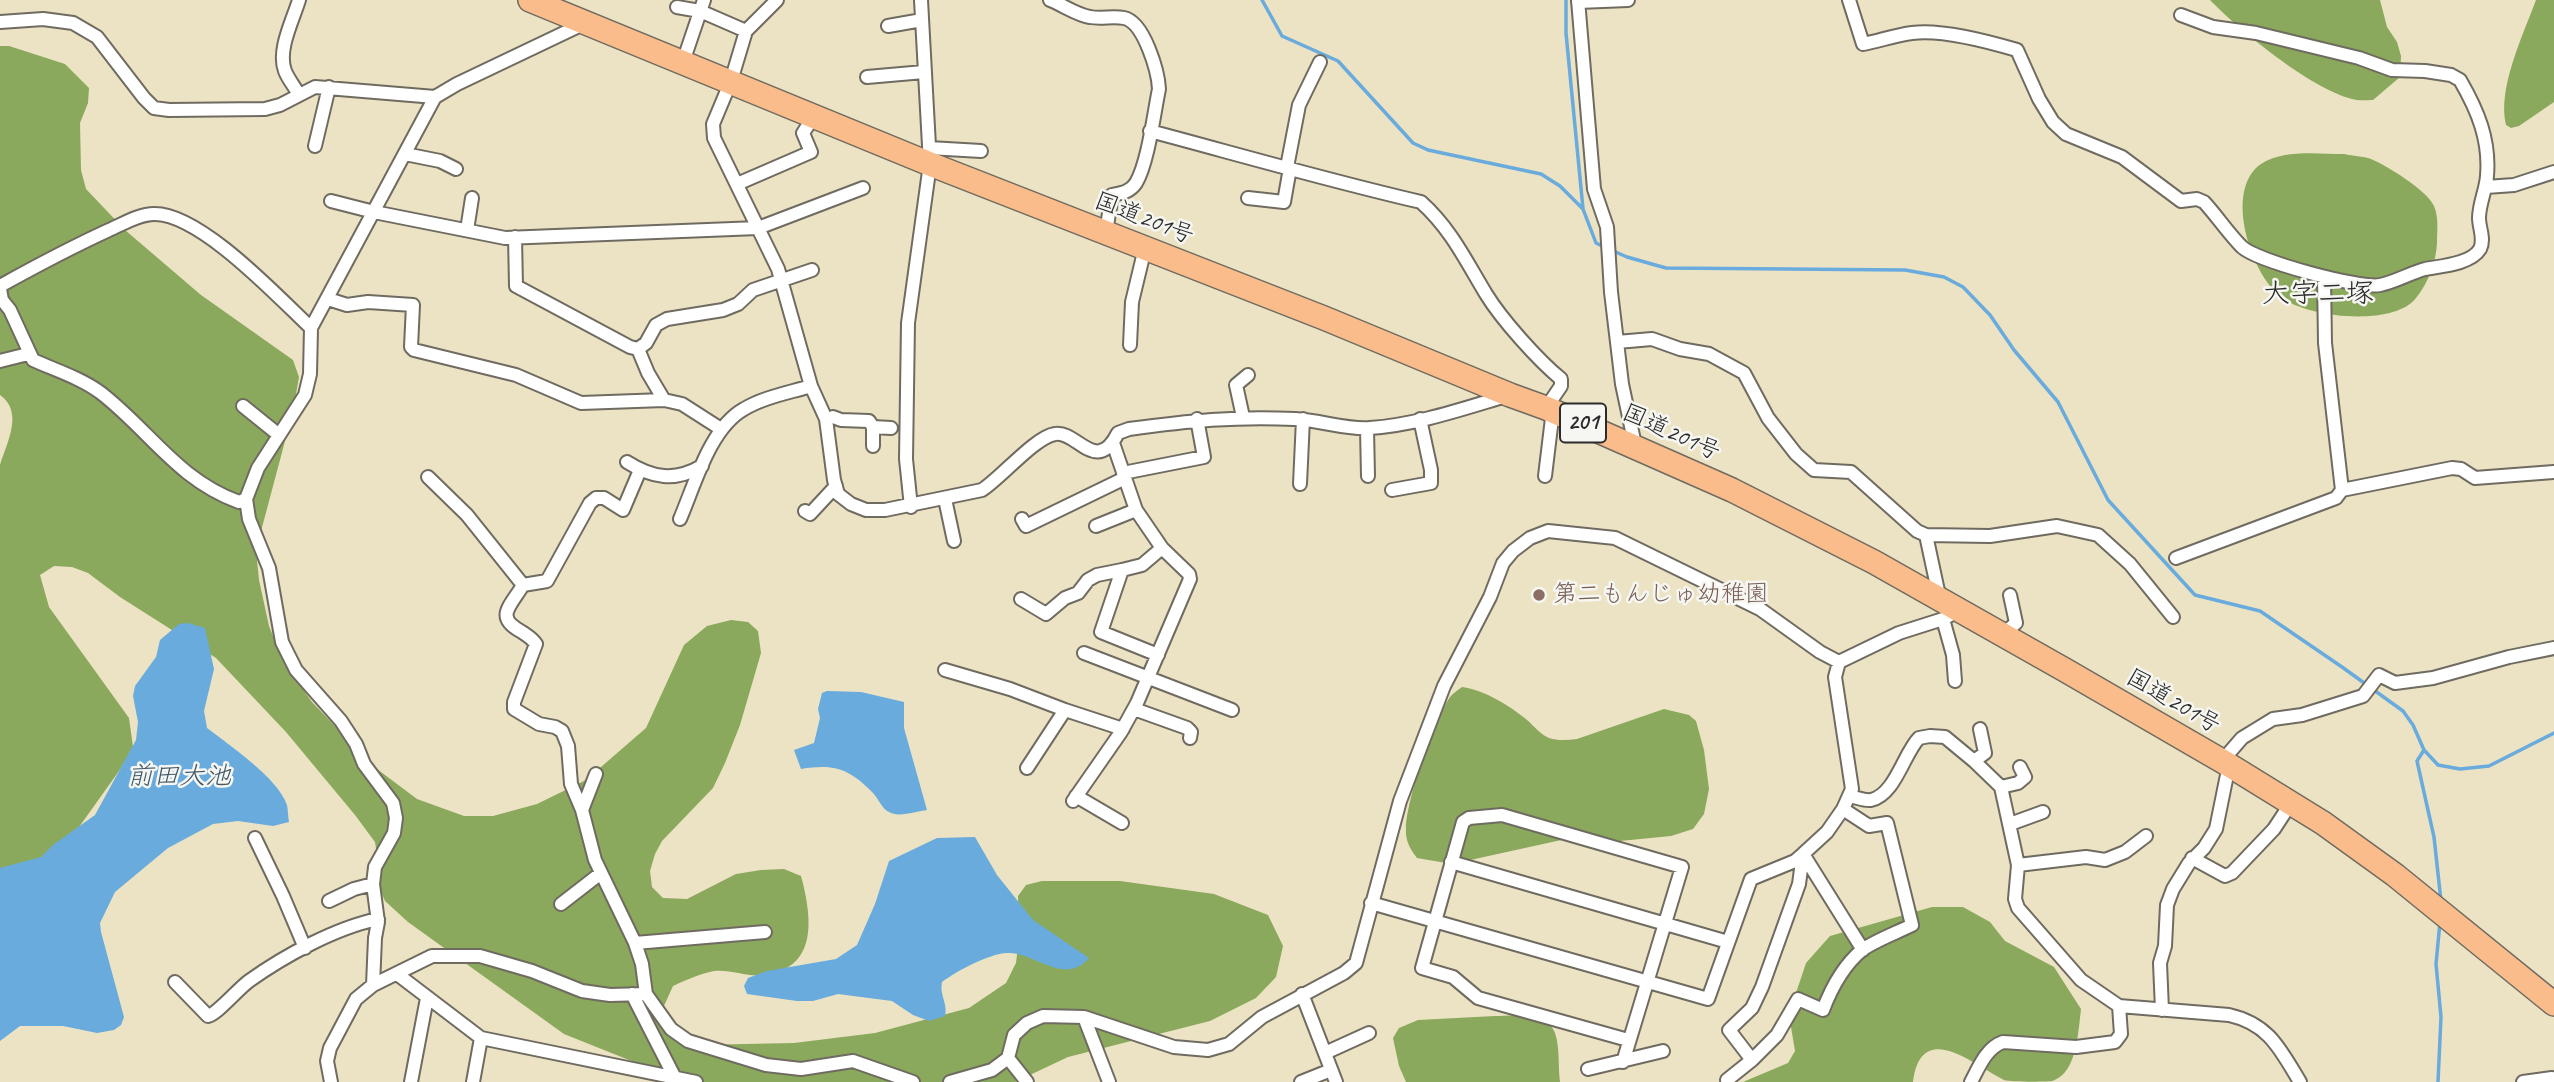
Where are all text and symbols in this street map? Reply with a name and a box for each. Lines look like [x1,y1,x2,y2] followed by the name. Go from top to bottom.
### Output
[1090,187,1198,251] street label: 国道201号
[2262,278,2374,312] district label: 大字二塚
[1617,399,1725,467] street label: 国道201号
[1560,404,1606,442] road number: 201
[1553,581,1769,609] place label: 第二もんじゅ幼稚園
[1531,587,1547,603] marker: 第二もんじゅ幼稚園
[2121,663,2225,741] street label: 国道201号
[127,761,231,793] water label: 前田大池

